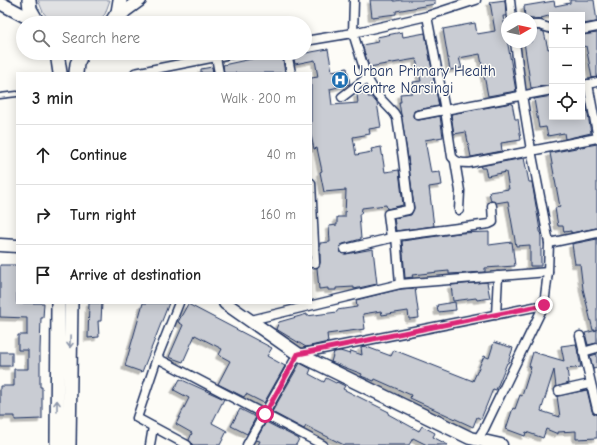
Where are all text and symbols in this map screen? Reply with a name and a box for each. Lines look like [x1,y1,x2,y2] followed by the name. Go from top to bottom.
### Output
[501,12,537,48] north arrow
[549,12,585,120] map controls
[549,12,585,48] button: +
[16,16,312,60] search box
[30,27,52,49] icon: search
[62,29,140,47] text: Search here
[549,48,585,84] button: −
[353,62,496,97] place label: Urban Primary Health Centre Narsingi
[330,70,350,90] hospital icon: Urban Primary Health Centre Narsingi
[549,84,585,120] button: locate
[32,89,73,108] text: 3 min
[221,91,296,106] text: Walk · 200 m
[32,144,54,166] icon: ahead
[70,146,127,164] text: Continue
[267,147,296,162] text: 40 m
[32,204,54,226] icon: right
[70,206,136,224] text: Turn right
[261,207,296,222] text: 160 m
[32,264,54,286] icon: arrive
[70,266,201,284] text: Arrive at destination
[535,296,553,314] route end
[66,335,74,348] one-way arrow
[53,400,61,413] one-way arrow
[256,405,274,423] route start

